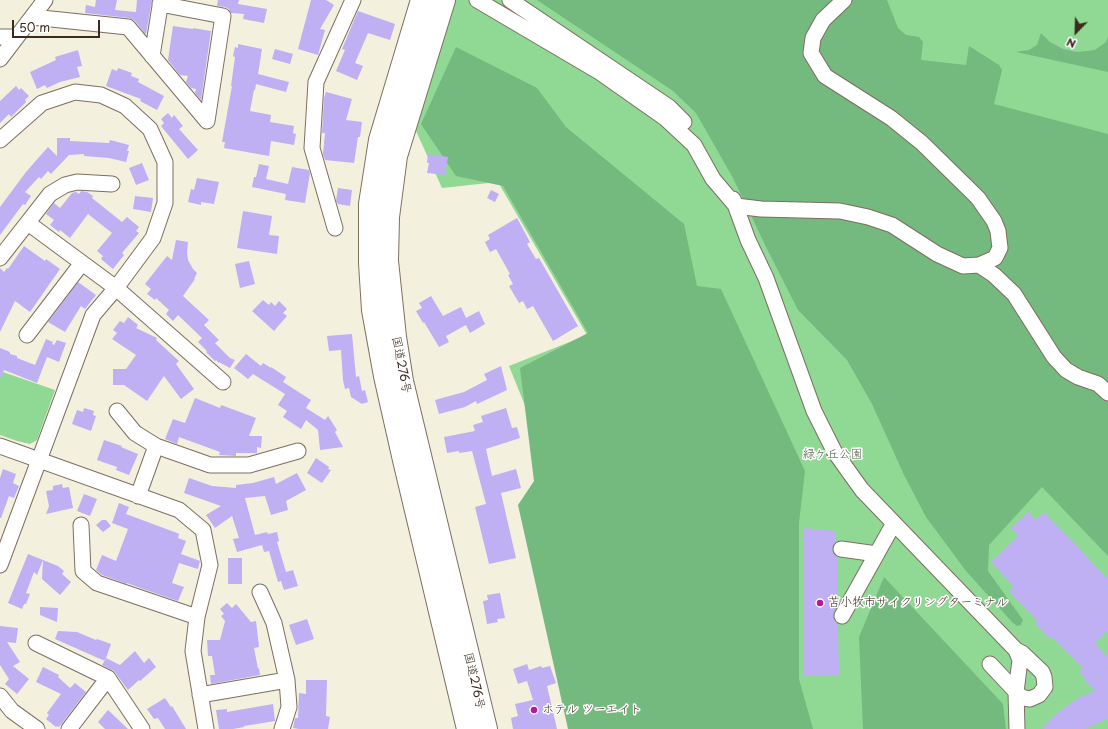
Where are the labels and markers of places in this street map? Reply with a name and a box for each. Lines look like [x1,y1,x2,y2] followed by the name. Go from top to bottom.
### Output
[828,596,1008,610] place label: 苫小牧市サイクリングターミナル
[815,598,825,608] marker: 苫小牧市サイクリングターミナル
[542,703,642,717] place label: ホテル ツーエイト
[529,705,539,715] marker: ホテル ツーエイト

